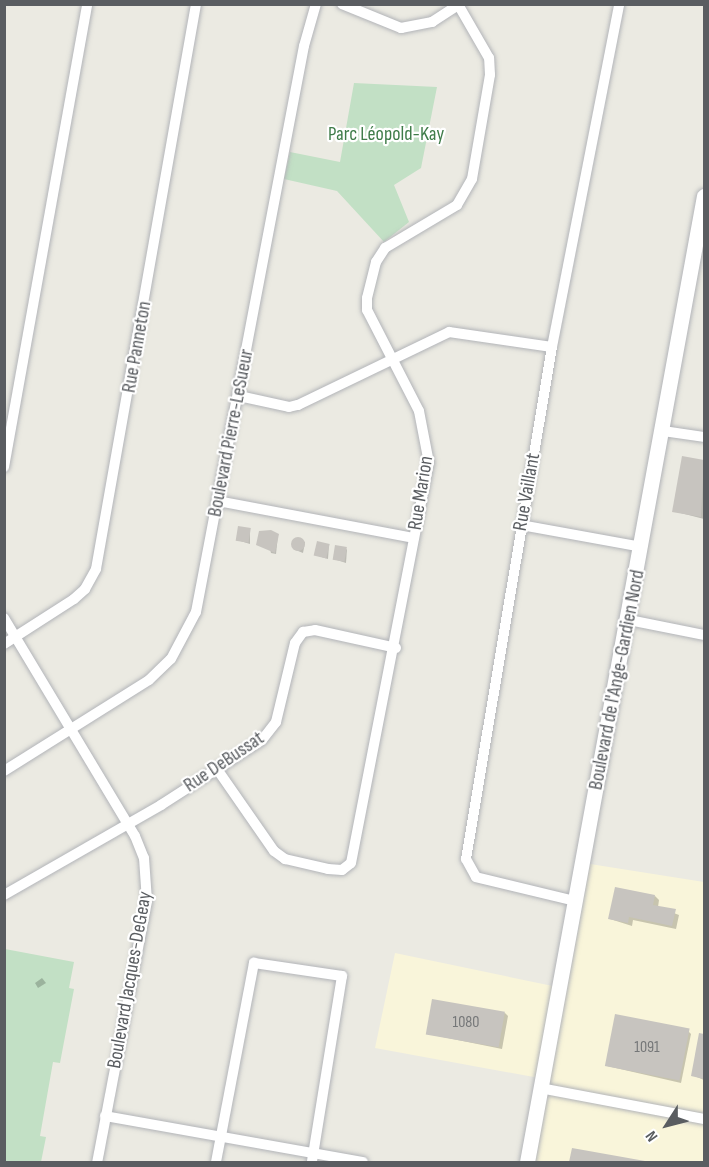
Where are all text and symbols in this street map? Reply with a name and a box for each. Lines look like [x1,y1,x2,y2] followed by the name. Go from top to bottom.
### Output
[328,122,444,146] park label: Parc Léopold-Kay
[117,299,157,395] street label: Rue Panneton
[203,347,259,519] street label: Boulevard Pierre-LeSueur
[508,451,546,533] street label: Rue Vaillant
[403,454,439,532] street label: Rue Marion
[584,568,650,792] street label: Boulevard de l'Ange-Gardien Nord
[179,726,269,798] street label: Rue DeBussat
[103,890,157,1070] street label: Boulevard Jacques-DeGeay
[453,1013,479,1033] house number: 1080
[634,1038,660,1058] house number: 1091
[637,1095,697,1155] north arrow
[642,1127,662,1145] text: N

